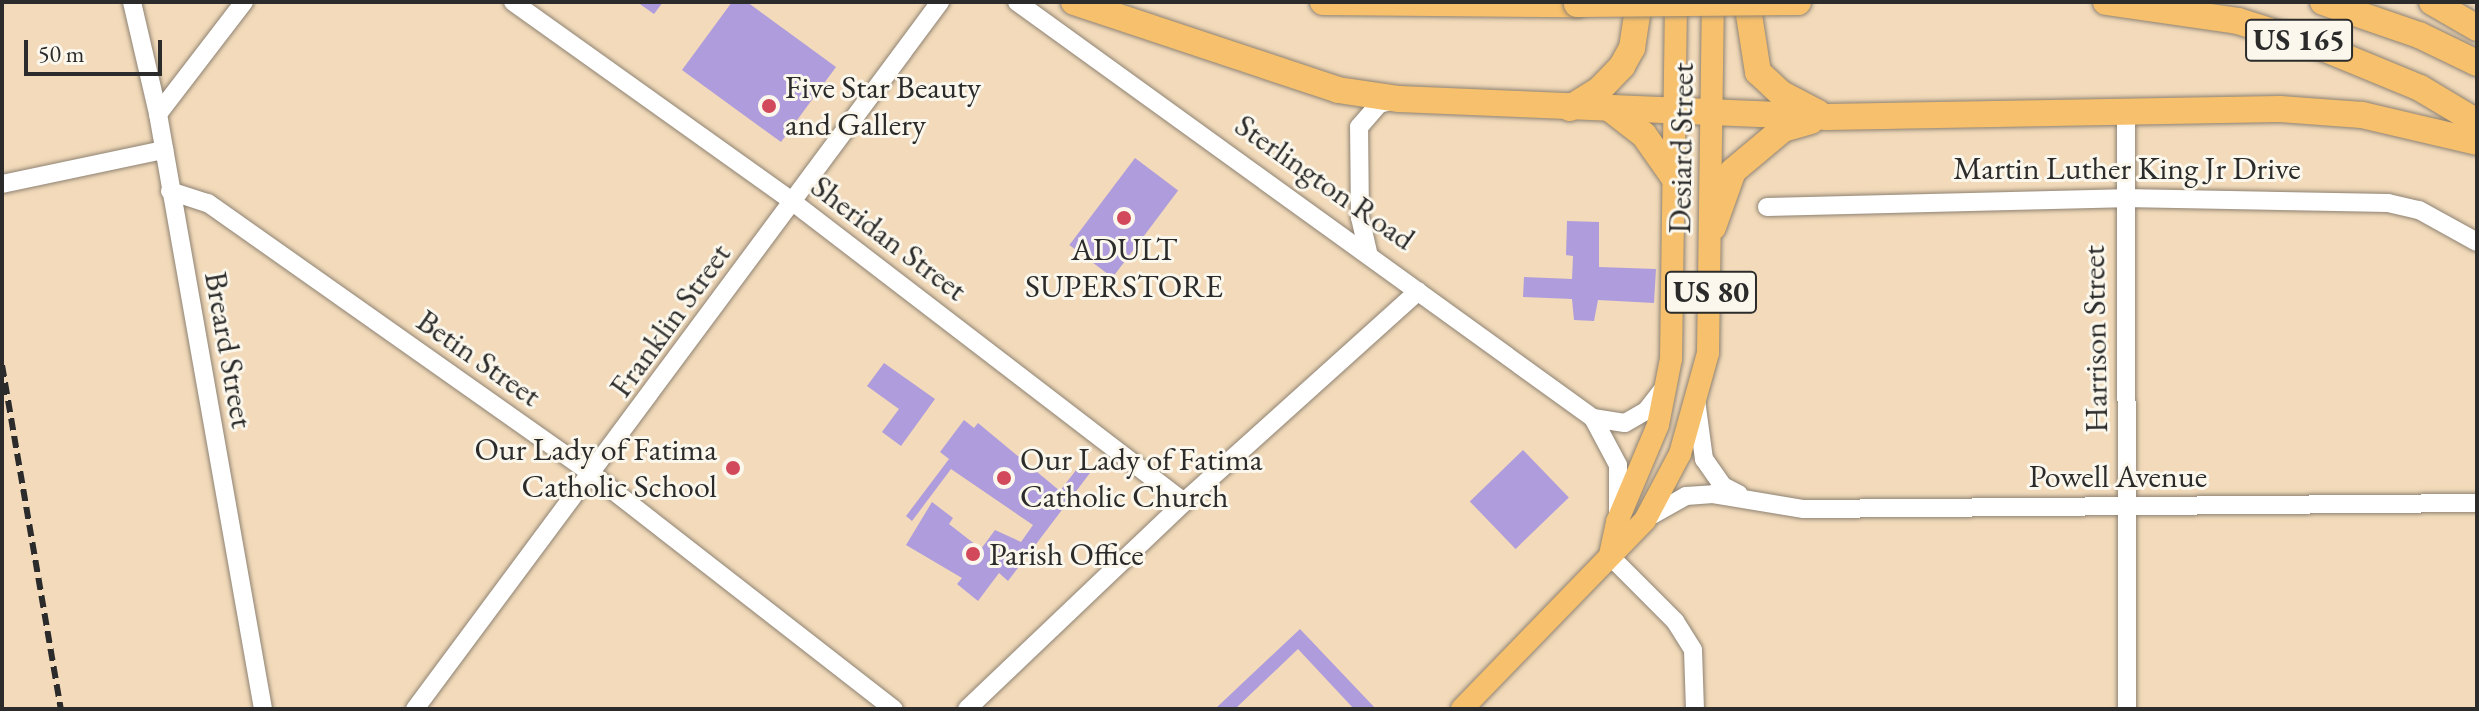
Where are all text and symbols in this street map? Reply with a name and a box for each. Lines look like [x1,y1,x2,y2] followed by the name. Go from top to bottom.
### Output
[2245,14,2353,66] road number: US 165
[28,24,166,74] scale bar
[38,38,85,69] text: 50 m
[1660,62,1702,234] street label: Desiard Street
[785,69,981,144] place label: Five Star Beauty and Gallery
[760,97,778,115] marker: Five Star Beauty and Gallery
[1228,106,1422,258] street label: Sterlington Road
[1953,149,2301,187] street label: Martin Luther King Jr Drive
[804,167,974,309] street label: Sheridan Street
[1115,209,1133,227] marker: ADULT SUPERSTORE
[1025,231,1223,306] place label: ADULT SUPERSTORE
[601,236,739,404] street label: Franklin Street
[2074,245,2116,433] street label: Harrison Street
[1663,266,1759,318] road number: US 80
[196,269,262,431] street label: Breard Street
[410,301,548,415] street label: Betin Street
[474,431,717,506] place label: Our Lady of Fatima Catholic School
[1020,441,1263,516] place label: Our Lady of Fatima Catholic Church
[2029,457,2207,495] street label: Powell Avenue
[724,459,742,477] marker: Our Lady of Fatima Catholic School
[995,469,1013,487] marker: Our Lady of Fatima Catholic Church
[989,535,1144,573] place label: Parish Office
[964,545,982,563] marker: Parish Office

